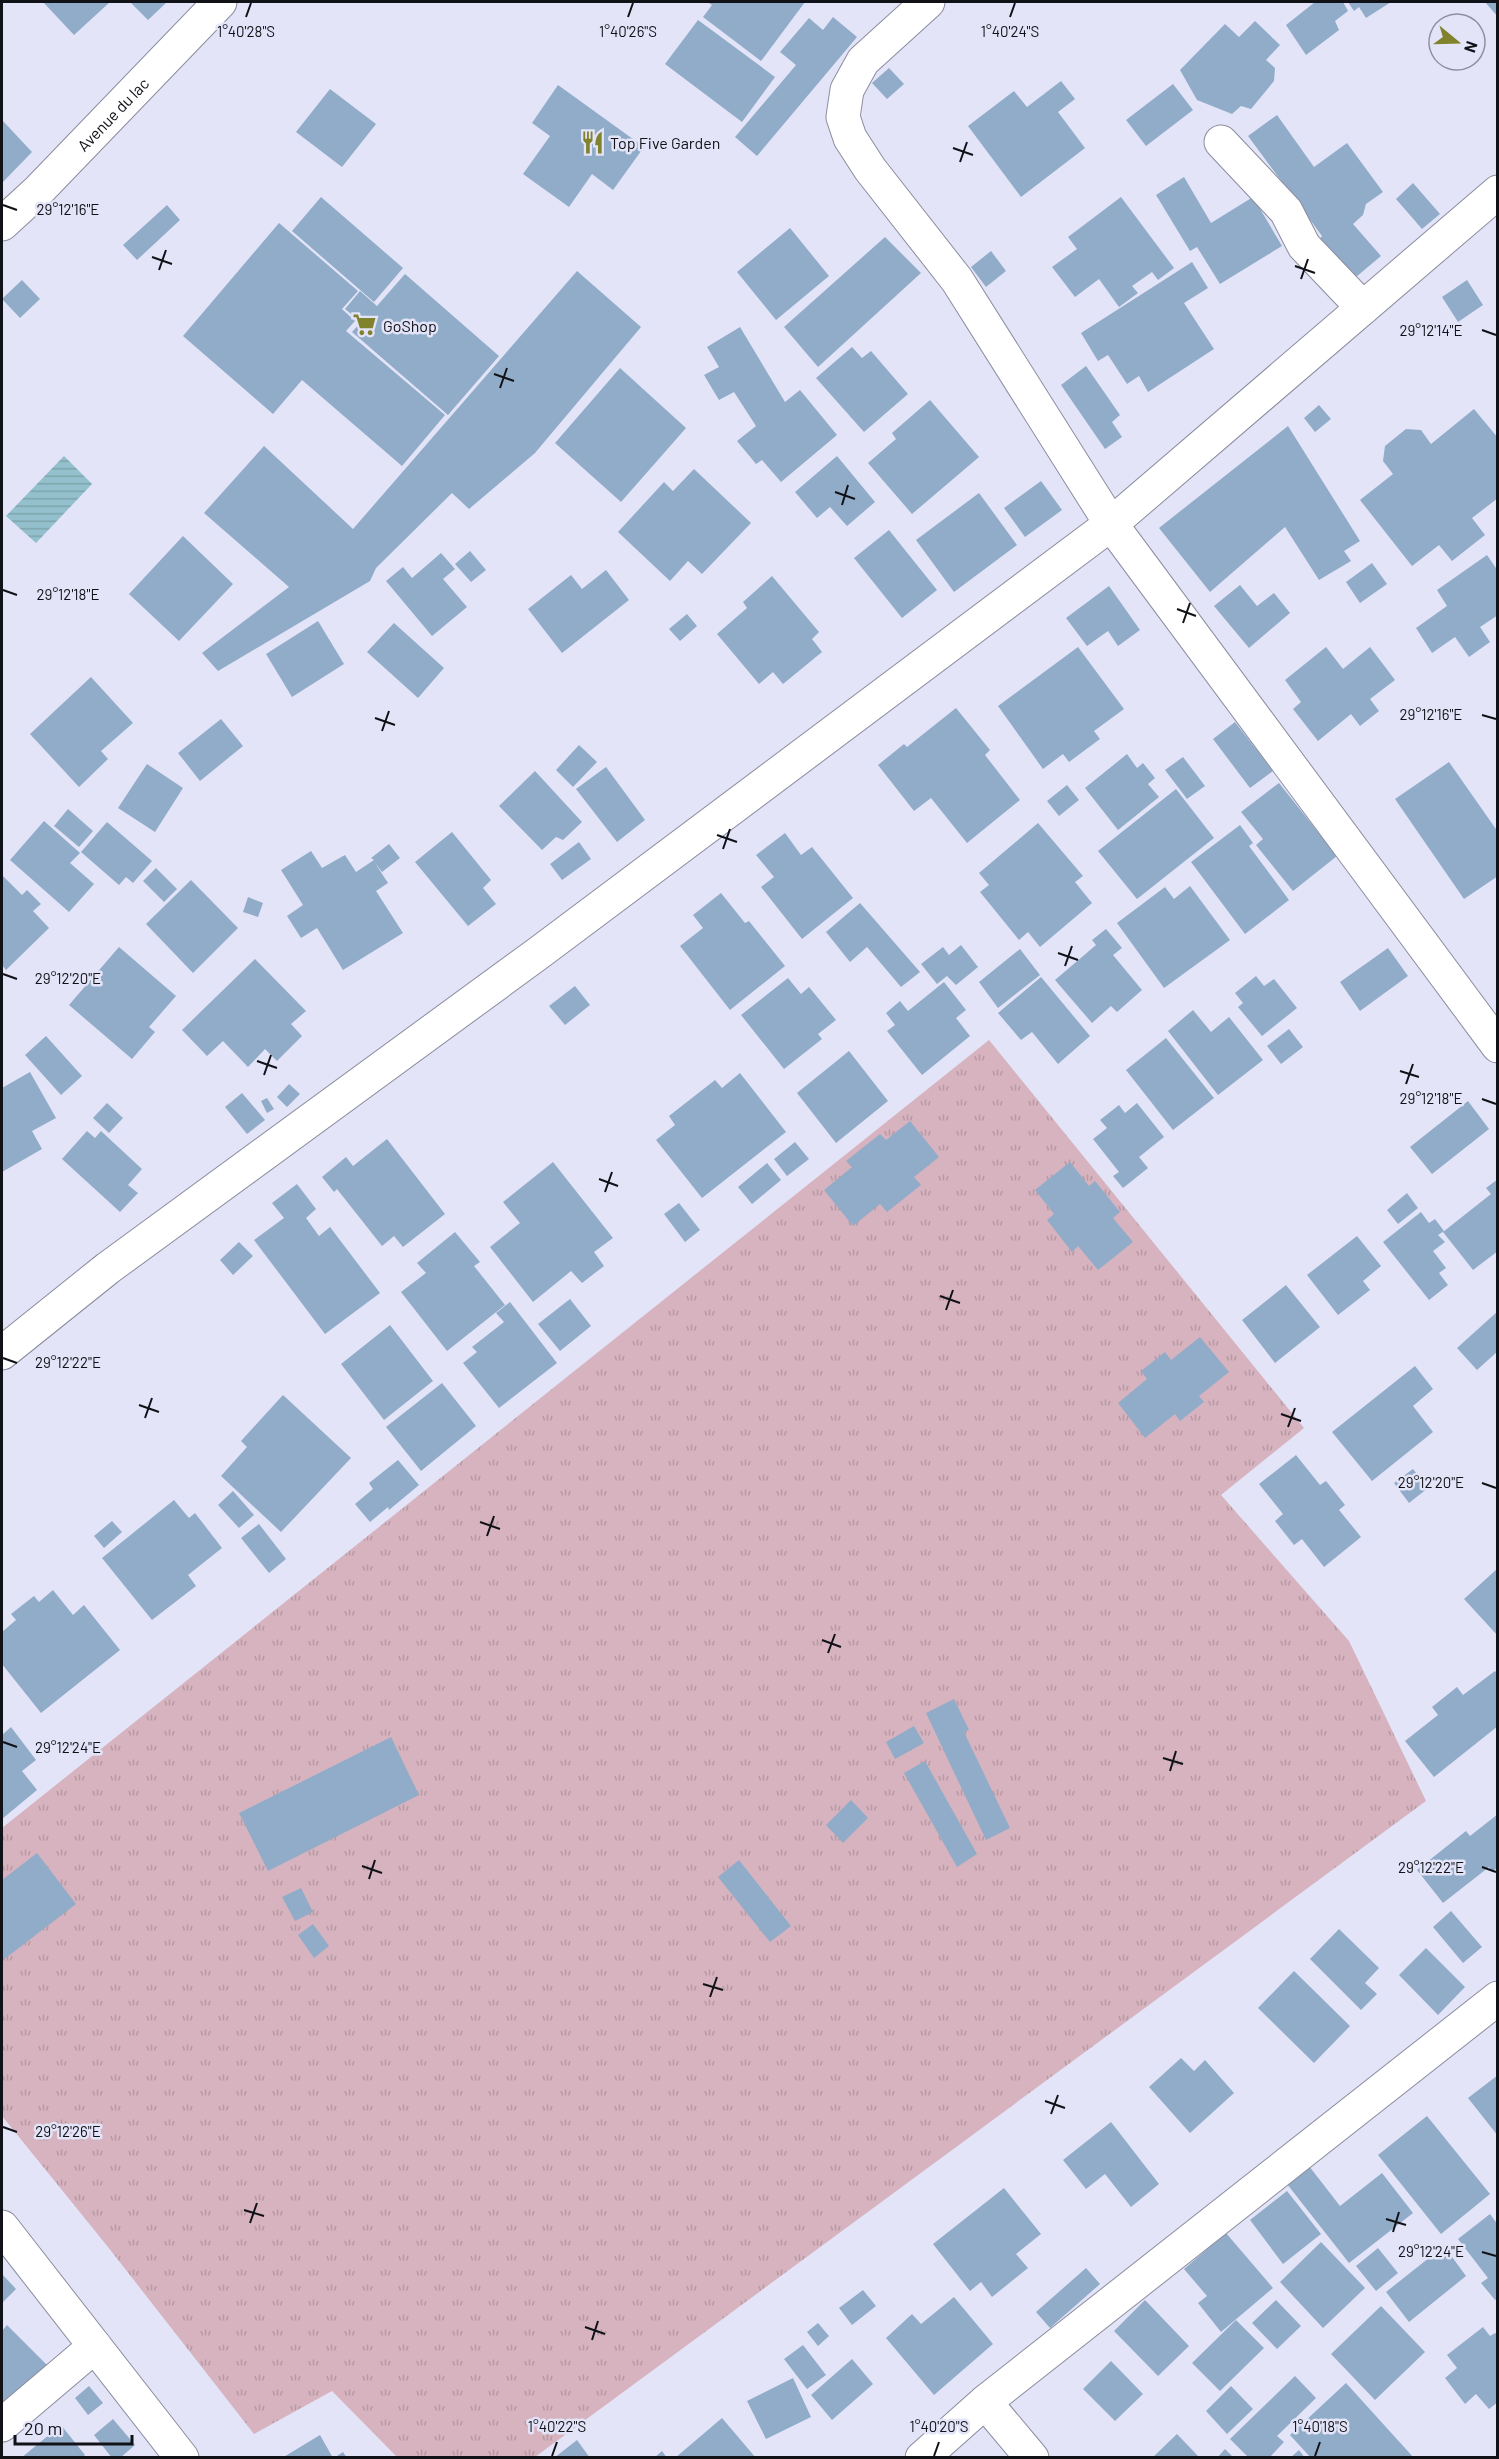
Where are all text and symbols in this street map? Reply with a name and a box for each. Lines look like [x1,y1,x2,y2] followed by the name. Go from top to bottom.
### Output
[1427,12,1487,72] north arrow
[217,22,275,40] text: 1°40'28"S
[599,22,657,40] text: 1°40'26"S
[981,22,1039,40] text: 1°40'24"S
[1461,39,1482,55] text: N
[73,73,152,155] street label: Avenue du lac
[579,129,605,155] restaurant icon: Top Five Garden
[610,133,720,152] place label: Top Five Garden
[37,200,99,218] text: 29°12'16"E
[352,312,378,338] supermarket icon: GoShop
[383,316,437,335] place label: GoShop
[1399,321,1463,339] text: 29°12'14"E
[37,585,99,603] text: 29°12'18"E
[1400,705,1462,723] text: 29°12'16"E
[35,969,101,987] text: 29°12'20"E
[1400,1089,1462,1107] text: 29°12'18"E
[35,1353,101,1371] text: 29°12'22"E
[1398,1473,1464,1491] text: 29°12'20"E
[35,1738,101,1756] text: 29°12'24"E
[1398,1858,1464,1876] text: 29°12'22"E
[35,2122,101,2140] text: 29°12'26"E
[1398,2242,1464,2260] text: 29°12'24"E
[15,2408,132,2446] scale bar
[24,2417,62,2439] text: 20 m
[528,2417,586,2435] text: 1°40'22"S
[910,2417,968,2435] text: 1°40'20"S
[1292,2417,1348,2435] text: 1°40'18"S

